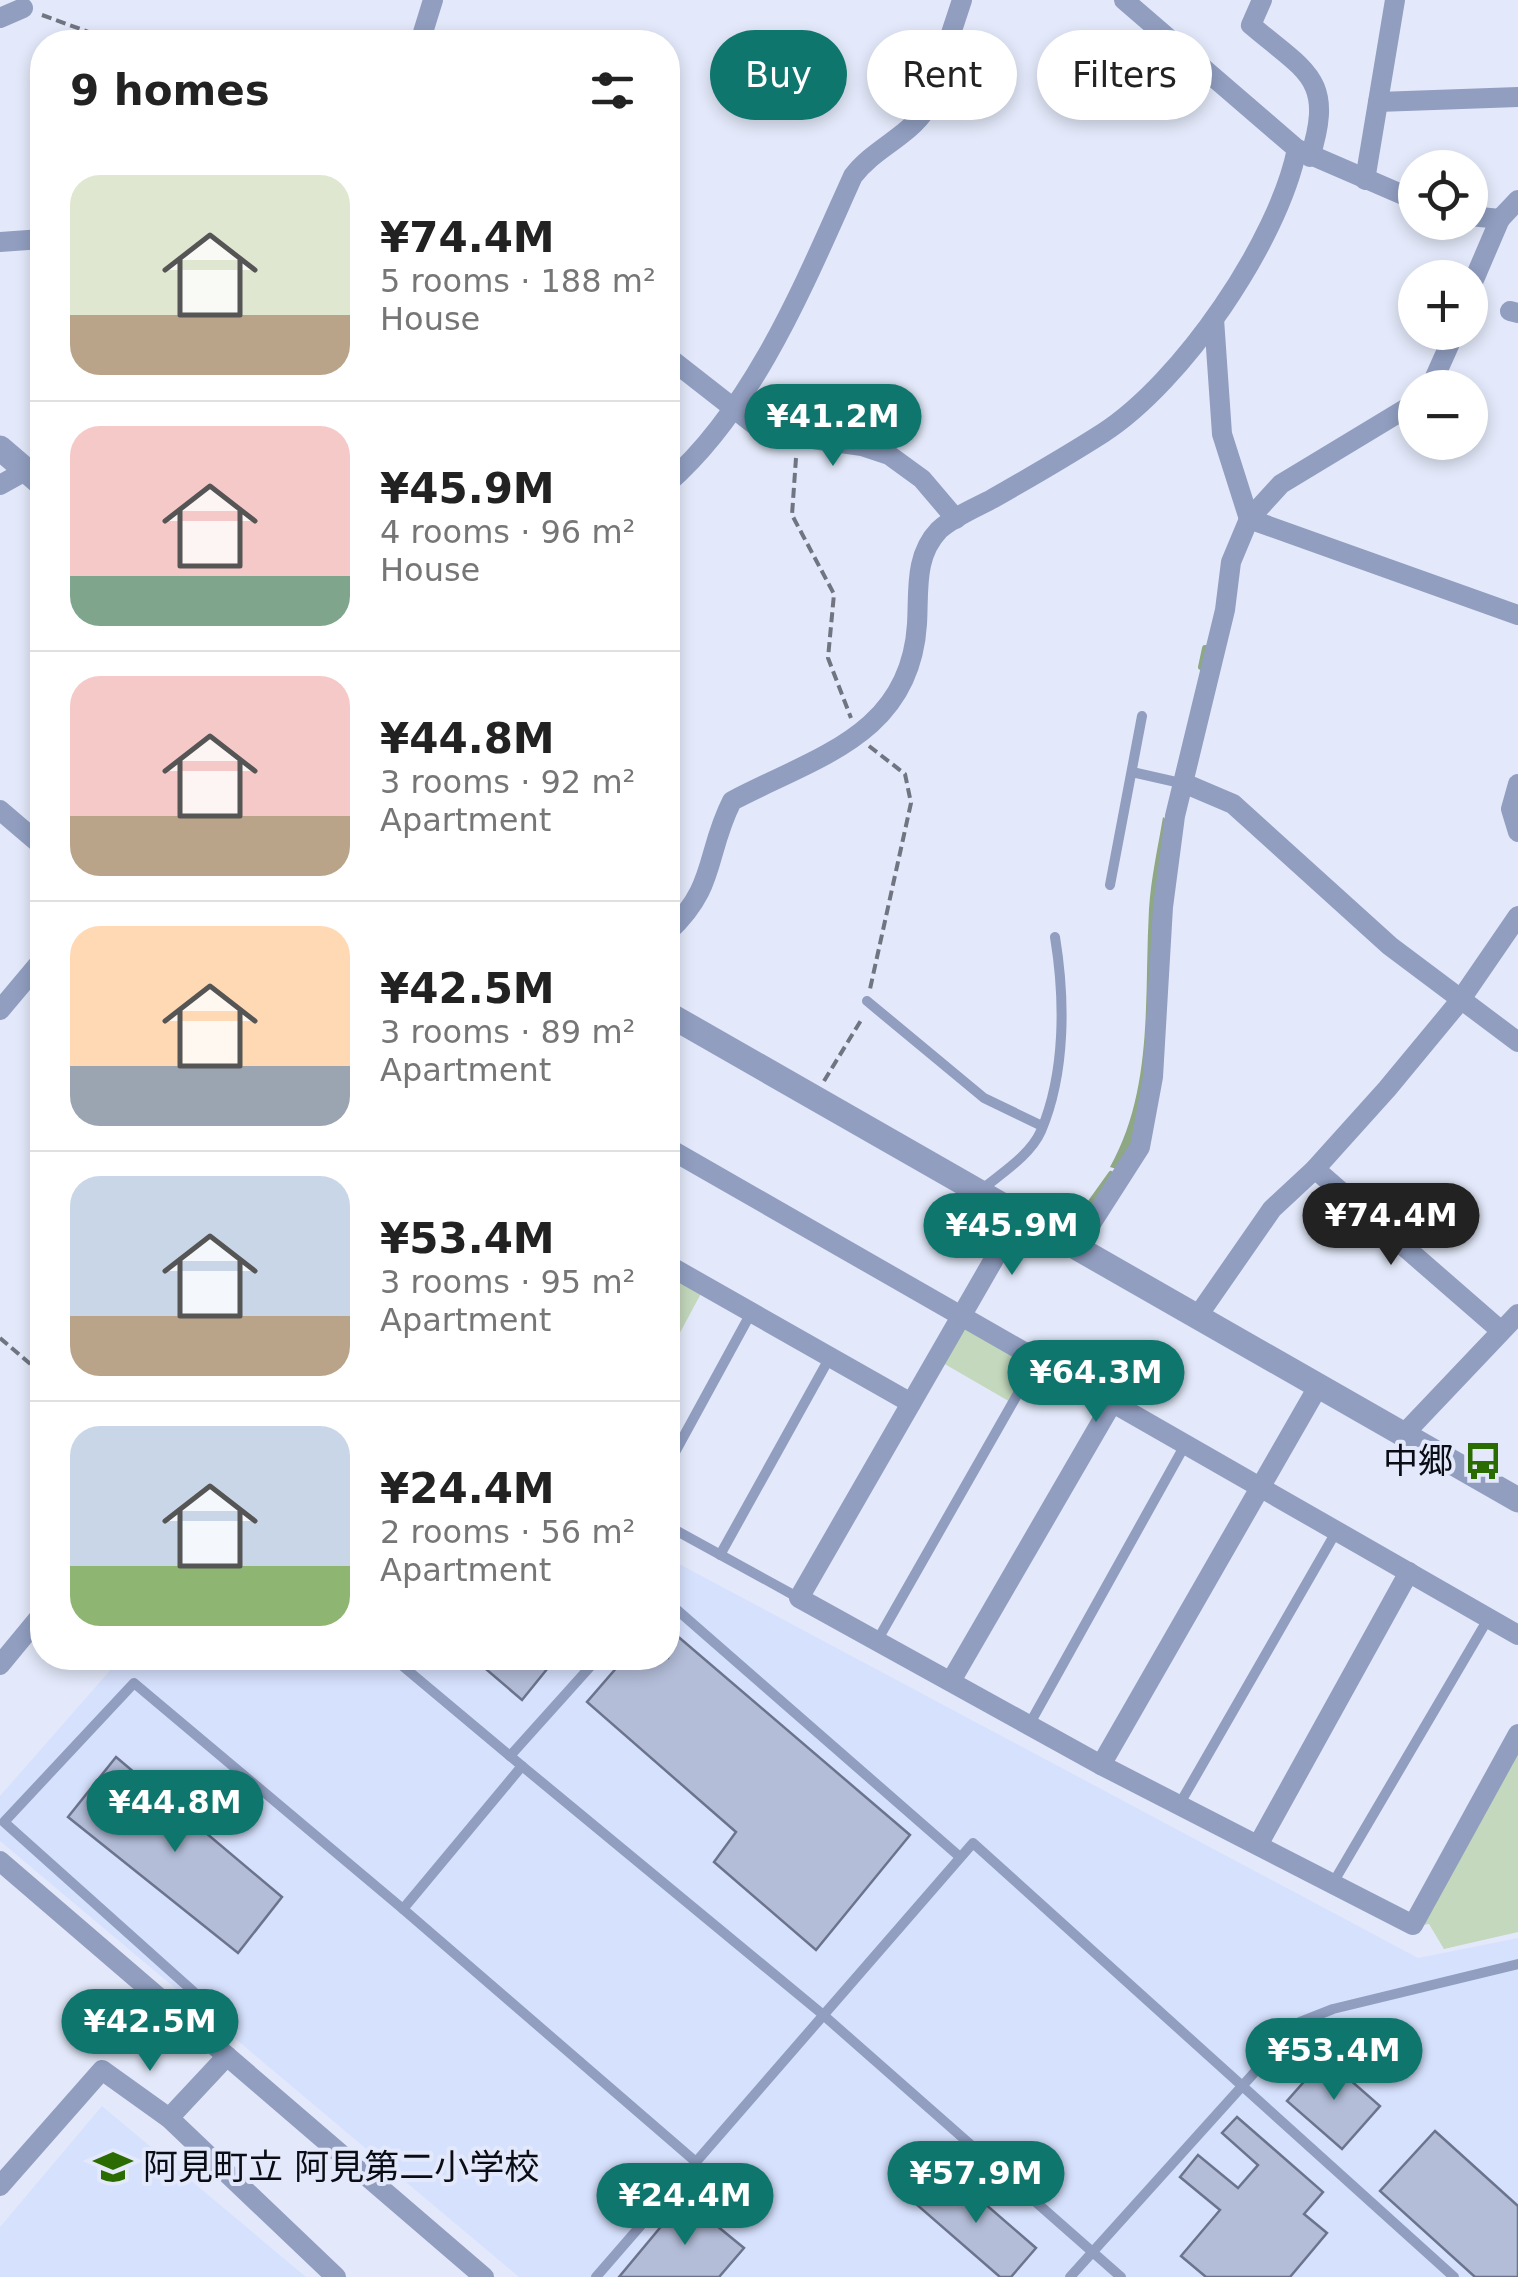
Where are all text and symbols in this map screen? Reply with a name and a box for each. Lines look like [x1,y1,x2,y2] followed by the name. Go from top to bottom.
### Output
[710,30,847,120] chip: Buy
[867,30,1017,120] chip: Rent
[1037,30,1212,120] chip: Filters
[585,63,640,118] icon: filters
[70,66,270,115] text: 9 homes
[1398,150,1488,460] map controls
[1398,150,1488,240] button: locate
[380,213,555,262] text: ¥74.4M
[150,215,270,335] icon: home
[1398,260,1488,350] button: +
[380,262,656,300] text: 5 rooms · 188 m²
[380,300,480,338] text: House
[1398,370,1488,460] button: −
[752,384,914,469] pin: ¥41.2M
[766,397,900,435] text: ¥41.2M
[380,464,555,513] text: ¥45.9M
[150,466,270,586] icon: home
[380,513,635,551] text: 4 rooms · 96 m²
[380,551,480,589] text: House
[380,714,555,763] text: ¥44.8M
[150,716,270,836] icon: home
[380,763,635,801] text: 3 rooms · 92 m²
[380,801,551,839] text: Apartment
[380,964,555,1013] text: ¥42.5M
[150,966,270,1086] icon: home
[380,1013,635,1051] text: 3 rooms · 89 m²
[380,1051,551,1089] text: Apartment
[1310,1183,1472,1268] pin: ¥74.4M
[931,1193,1093,1278] pin: ¥45.9M
[1324,1196,1458,1234] text: ¥74.4M
[945,1206,1079,1244] text: ¥45.9M
[380,1214,555,1263] text: ¥53.4M
[150,1216,270,1336] icon: home
[380,1263,635,1301] text: 3 rooms · 95 m²
[380,1301,551,1339] text: Apartment
[1015,1340,1177,1425] pin: ¥64.3M
[1029,1353,1163,1391] text: ¥64.3M
[1462,1440,1504,1482] bus stop icon: 中郷
[1383,1441,1453,1481] place label: 中郷
[380,1464,555,1513] text: ¥24.4M
[150,1466,270,1586] icon: home
[380,1513,635,1551] text: 2 rooms · 56 m²
[380,1551,551,1589] text: Apartment
[94,1770,256,1855] pin: ¥44.8M
[108,1783,242,1821] text: ¥44.8M
[69,1989,231,2074] pin: ¥42.5M
[83,2002,217,2040] text: ¥42.5M
[1253,2018,1415,2103] pin: ¥53.4M
[1267,2031,1401,2069] text: ¥53.4M
[895,2141,1057,2226] pin: ¥57.9M
[92,2146,134,2188] school or university icon: 阿見町立 阿見第二小学校
[143,2147,539,2187] place label: 阿見町立 阿見第二小学校
[909,2154,1043,2192] text: ¥57.9M
[604,2163,766,2248] pin: ¥24.4M
[618,2176,752,2214] text: ¥24.4M

